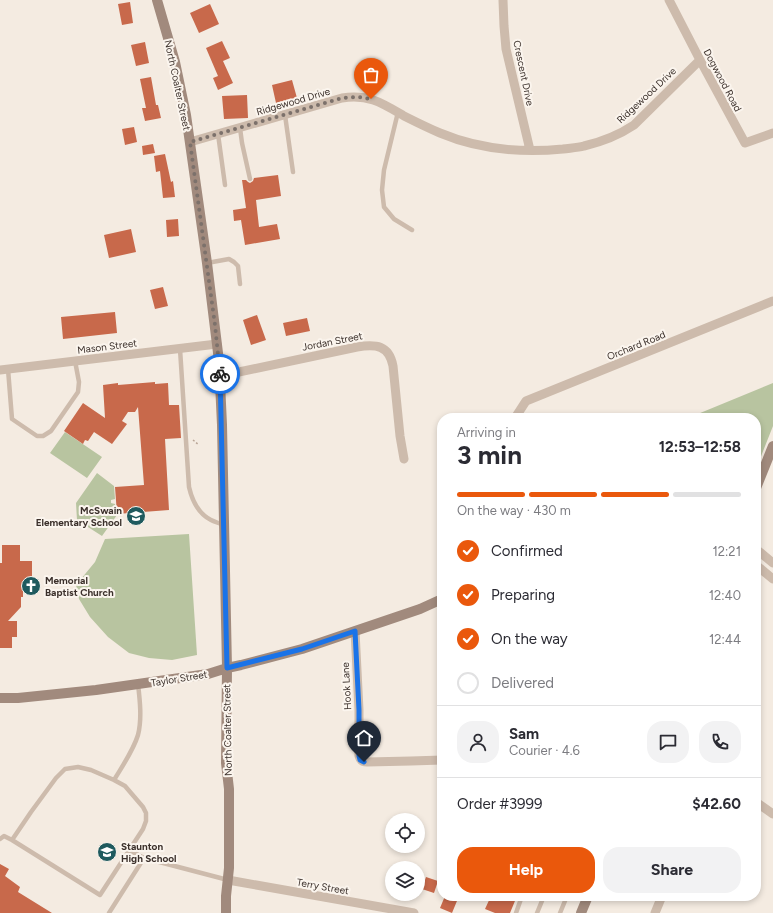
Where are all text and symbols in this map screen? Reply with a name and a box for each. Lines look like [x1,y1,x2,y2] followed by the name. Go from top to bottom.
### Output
[162,39,193,132] street label: North Coalter Street
[510,39,537,108] street label: Crescent Drive
[701,47,745,114] street label: Dogwood Road
[354,58,388,99] pin
[360,64,382,86] icon: bag
[614,64,679,126] street label: Ridgewood Drive
[255,85,332,118] street label: Ridgewood Drive
[605,328,667,363] street label: Orchard Road
[301,329,364,354] street label: Jordan Street
[76,336,138,357] street label: Mason Street
[200,354,240,394] courier
[209,363,231,385] icon: bike
[457,425,516,440] text: Arriving in
[659,438,741,456] text: 12:53–12:58
[457,439,522,471] text: 3 min
[457,503,571,518] text: On the way · 430 m
[36,504,122,529] place label: McSwain Elementary School
[125,505,147,527] school or university icon: McSwain Elementary School
[457,540,479,562] icon: check
[491,542,563,560] text: Confirmed
[712,544,741,559] text: 12:21
[45,574,114,599] place label: Memorial Baptist Church
[20,575,42,597] church icon: Memorial Baptist Church
[457,584,479,606] icon: check
[491,586,555,604] text: Preparing
[709,588,741,603] text: 12:40
[457,628,479,650] icon: check
[491,630,568,648] text: On the way
[709,632,741,647] text: 12:44
[339,661,354,710] street label: Hook Lane
[150,668,208,689] street label: Taylor Street
[491,674,554,692] text: Delivered
[220,684,235,776] street label: North Coalter Street
[347,721,381,762] pin
[457,721,499,763] button: person
[647,721,689,763] button: chat
[699,721,741,763] button: phone
[509,725,539,743] text: Sam
[353,727,375,749] icon: home
[509,743,580,758] text: Courier · 4.6
[457,795,543,813] text: Order #3999
[692,795,741,813] text: $42.60
[385,813,425,901] map controls
[385,813,425,853] button: locate
[121,840,177,865] place label: Staunton High School
[96,841,118,863] school or university icon: Staunton High School
[457,847,595,893] button: Help
[603,847,741,893] button: Share
[385,861,425,901] button: layers
[296,876,350,898] street label: Terry Street

